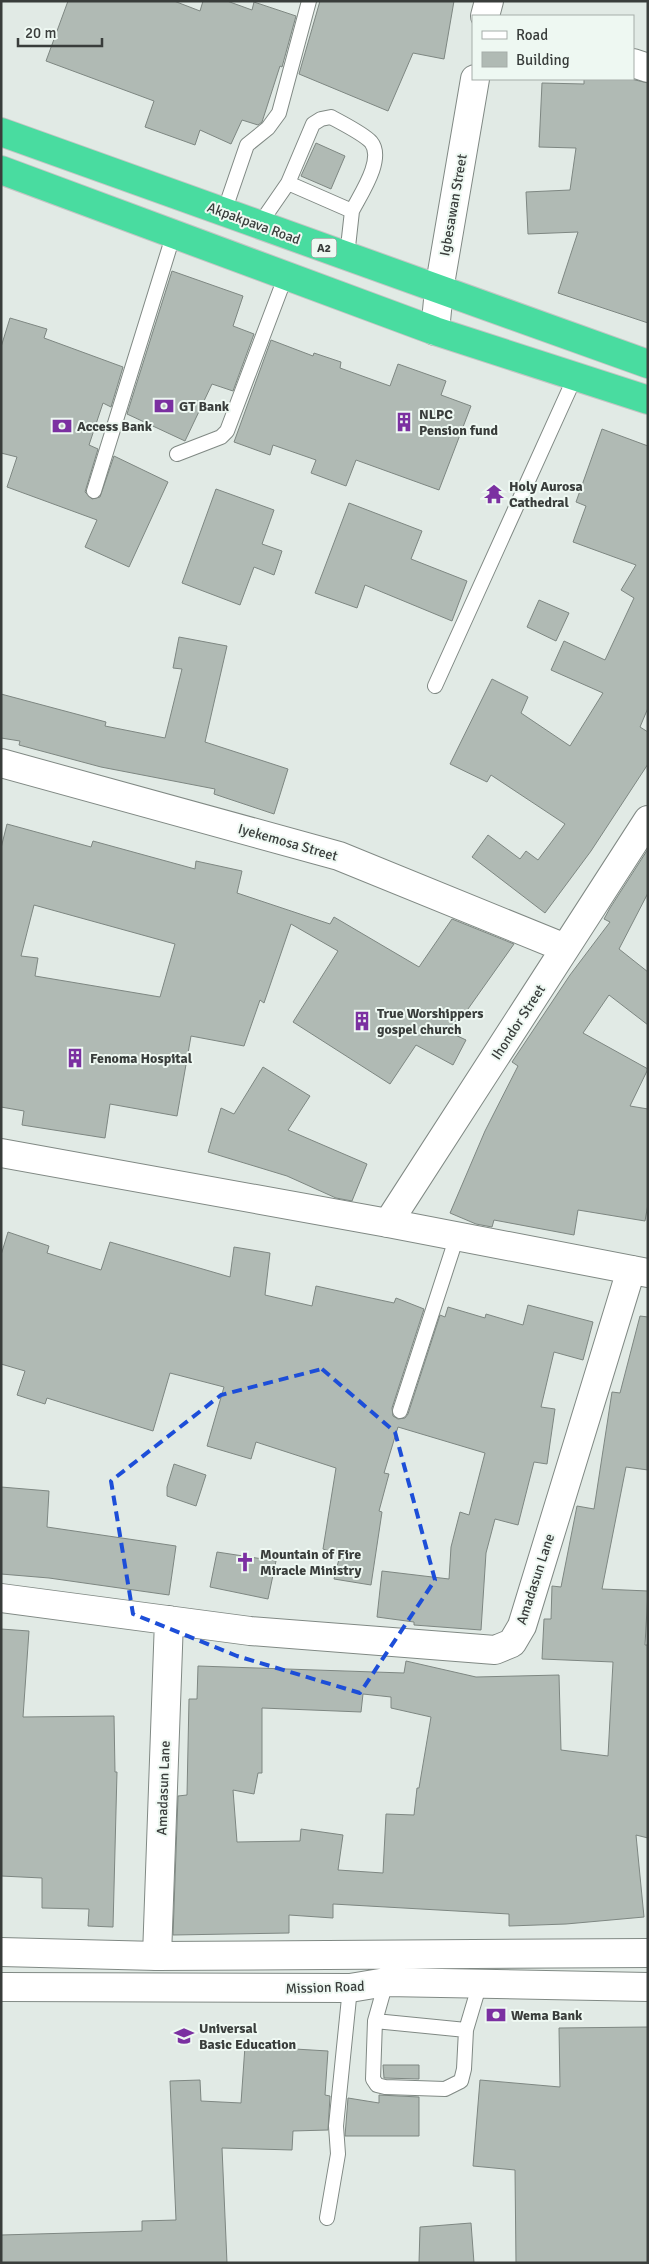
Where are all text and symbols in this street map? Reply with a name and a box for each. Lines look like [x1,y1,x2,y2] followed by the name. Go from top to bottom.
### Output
[18,15,101,47] scale bar
[472,15,634,80] legend
[25,24,56,42] text: 20 m
[516,26,548,44] text: Road
[516,51,570,69] text: Building
[436,153,471,257] street label: Igbesawan Street
[205,199,303,248] street label: Akpakpava Road
[312,238,336,258] road number: A2
[153,395,175,417] bank icon: GT Bank
[179,398,230,415] place label: GT Bank
[419,406,498,439] place label: NLPC Pension fund
[393,411,415,433] building icon: NLPC Pension fund
[51,415,73,437] bank icon: Access Bank
[77,418,153,435] place label: Access Bank
[509,478,583,511] place label: Holy Aurosa Cathedral
[483,483,505,505] temple icon: Holy Aurosa Cathedral
[236,820,340,865] street label: Iyekemosa Street
[488,981,549,1063] street label: Ihondor Street
[377,1005,483,1038] place label: True Worshippers gospel church
[351,1010,373,1032] building icon: True Worshippers gospel church
[64,1047,86,1069] building icon: Fenoma Hospital
[90,1050,193,1067] place label: Fenoma Hospital
[513,1531,558,1627] street label: Amadasun Lane
[260,1546,361,1579] place label: Mountain of Fire Miracle Ministry
[234,1551,256,1573] church icon: Mountain of Fire Miracle Ministry
[153,1740,174,1836] street label: Amadasun Lane
[285,1978,365,1997] street label: Mission Road
[485,2004,507,2026] bank icon: Wema Bank
[511,2007,583,2024] place label: Wema Bank
[199,2020,296,2053] place label: Universal Basic Education
[173,2025,195,2047] school or university icon: Universal Basic Education

